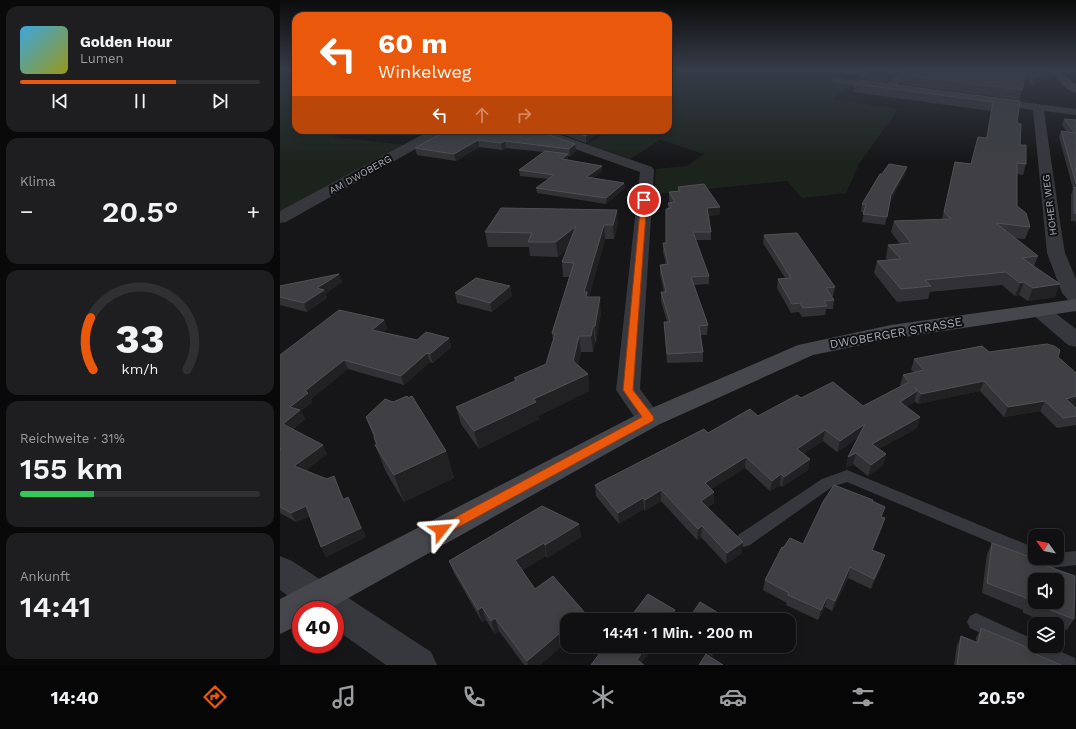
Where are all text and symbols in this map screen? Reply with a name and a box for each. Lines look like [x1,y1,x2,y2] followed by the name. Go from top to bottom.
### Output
[378,27,448,60] text: 60 m
[312,28,364,80] icon: left
[80,33,172,51] text: Golden Hour
[80,51,124,66] text: Lumen
[378,61,471,82] text: Winkelweg
[49,90,71,112] icon: previous
[129,90,151,112] icon: pause
[209,90,231,112] icon: next
[429,104,451,126] icon: left
[471,104,493,126] icon: ahead
[513,104,535,126] icon: right
[327,153,393,196] street label: AM DWOBERG
[20,174,56,189] text: Klima
[1040,174,1059,236] street label: HOHER WEG
[627,183,661,217] pin
[633,189,655,211] icon: arrive
[102,194,178,229] text: 20.5°
[20,199,33,224] text: −
[247,199,260,224] text: +
[115,314,165,363] text: 33
[829,314,964,352] street label: DWOBERGER STRASSE
[122,361,158,377] text: km/h
[20,431,125,446] text: Reichweite · 31%
[20,451,123,486] text: 155 km
[420,509,462,551] position arrow
[1028,529,1064,565] north arrow
[1028,529,1064,653] map controls
[20,569,70,584] text: Ankunft
[1028,573,1064,609] button: sound
[20,589,91,624] text: 14:41
[292,601,344,653] speed limit sign: 40
[1028,617,1064,653] button: layers
[603,624,753,642] text: 14:41 · 1 Min. · 200 m
[201,683,229,711] icon: directions
[330,683,358,711] icon: music
[460,683,488,711] icon: phone
[589,683,617,711] icon: climate
[719,683,747,711] icon: car
[849,683,877,711] icon: filters
[51,687,99,708] text: 14:40
[978,687,1025,708] text: 20.5°

